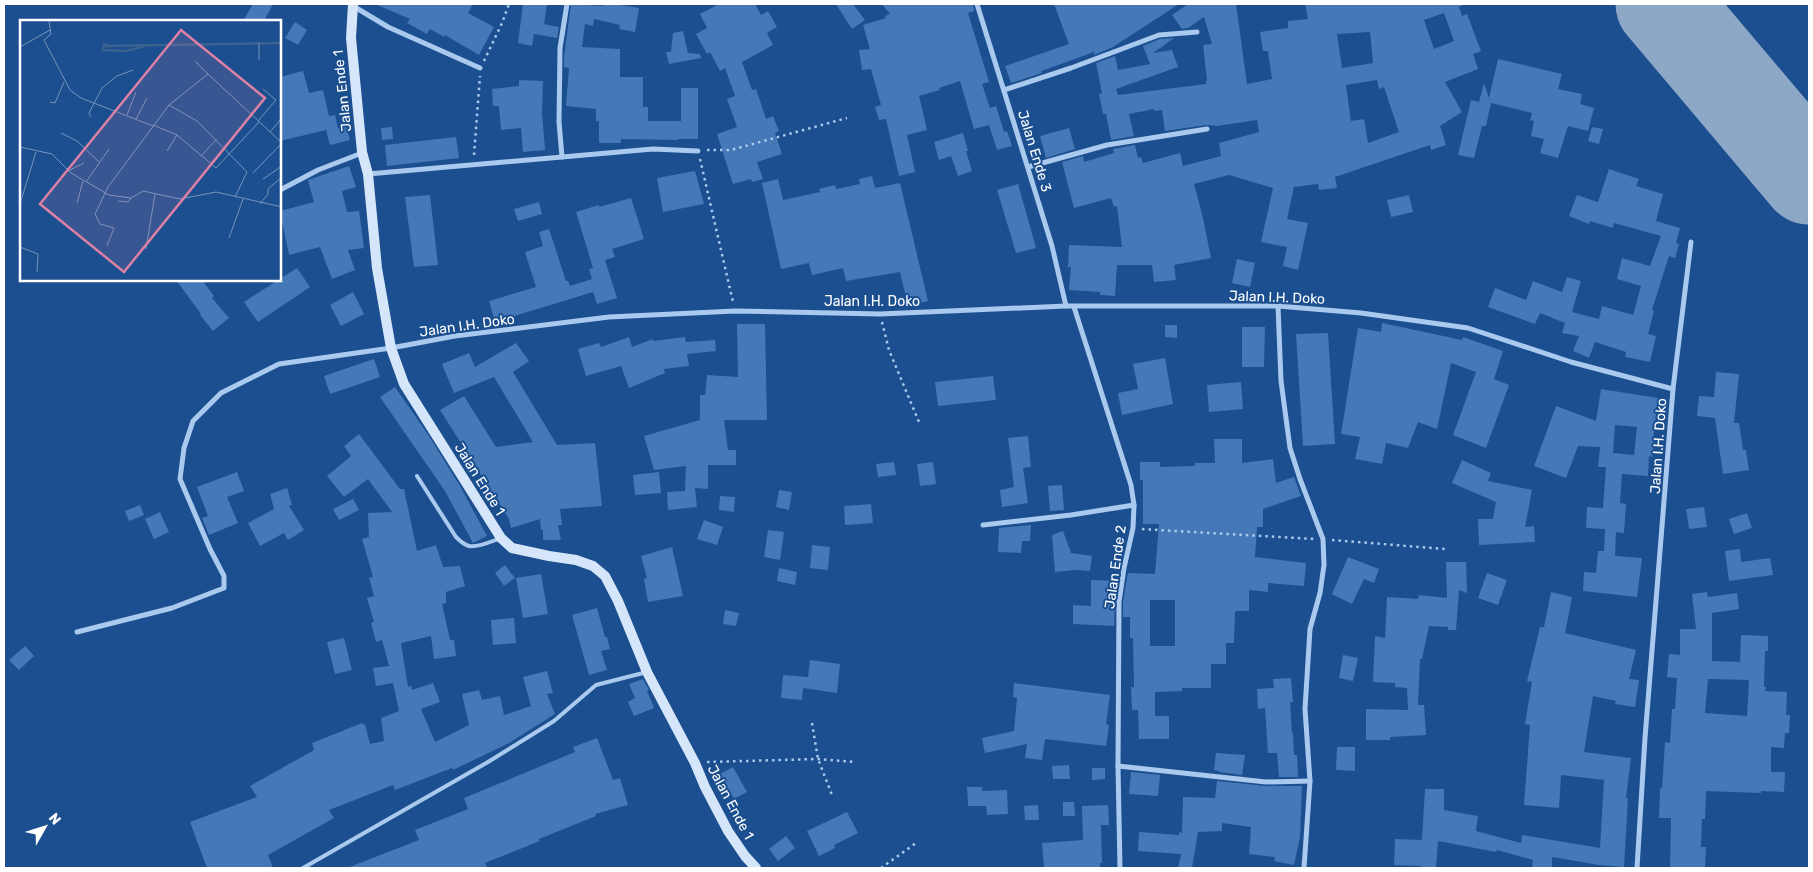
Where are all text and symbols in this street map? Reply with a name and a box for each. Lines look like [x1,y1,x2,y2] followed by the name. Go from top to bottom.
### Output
[20,20,281,281] inset map
[330,49,355,133] street label: Jalan Ende 1
[1014,108,1055,194] street label: Jalan Ende 3
[1229,287,1325,308] street label: Jalan I.H. Doko
[824,293,920,310] street label: Jalan I.H. Doko
[418,310,516,341] street label: Jalan I.H. Doko
[1647,397,1670,495] street label: Jalan I.H. Doko
[451,440,509,519] street label: Jalan Ende 1
[1101,524,1130,610] street label: Jalan Ende 2
[704,762,757,842] street label: Jalan Ende 1
[20,802,70,852] north arrow
[45,810,64,828] text: N

